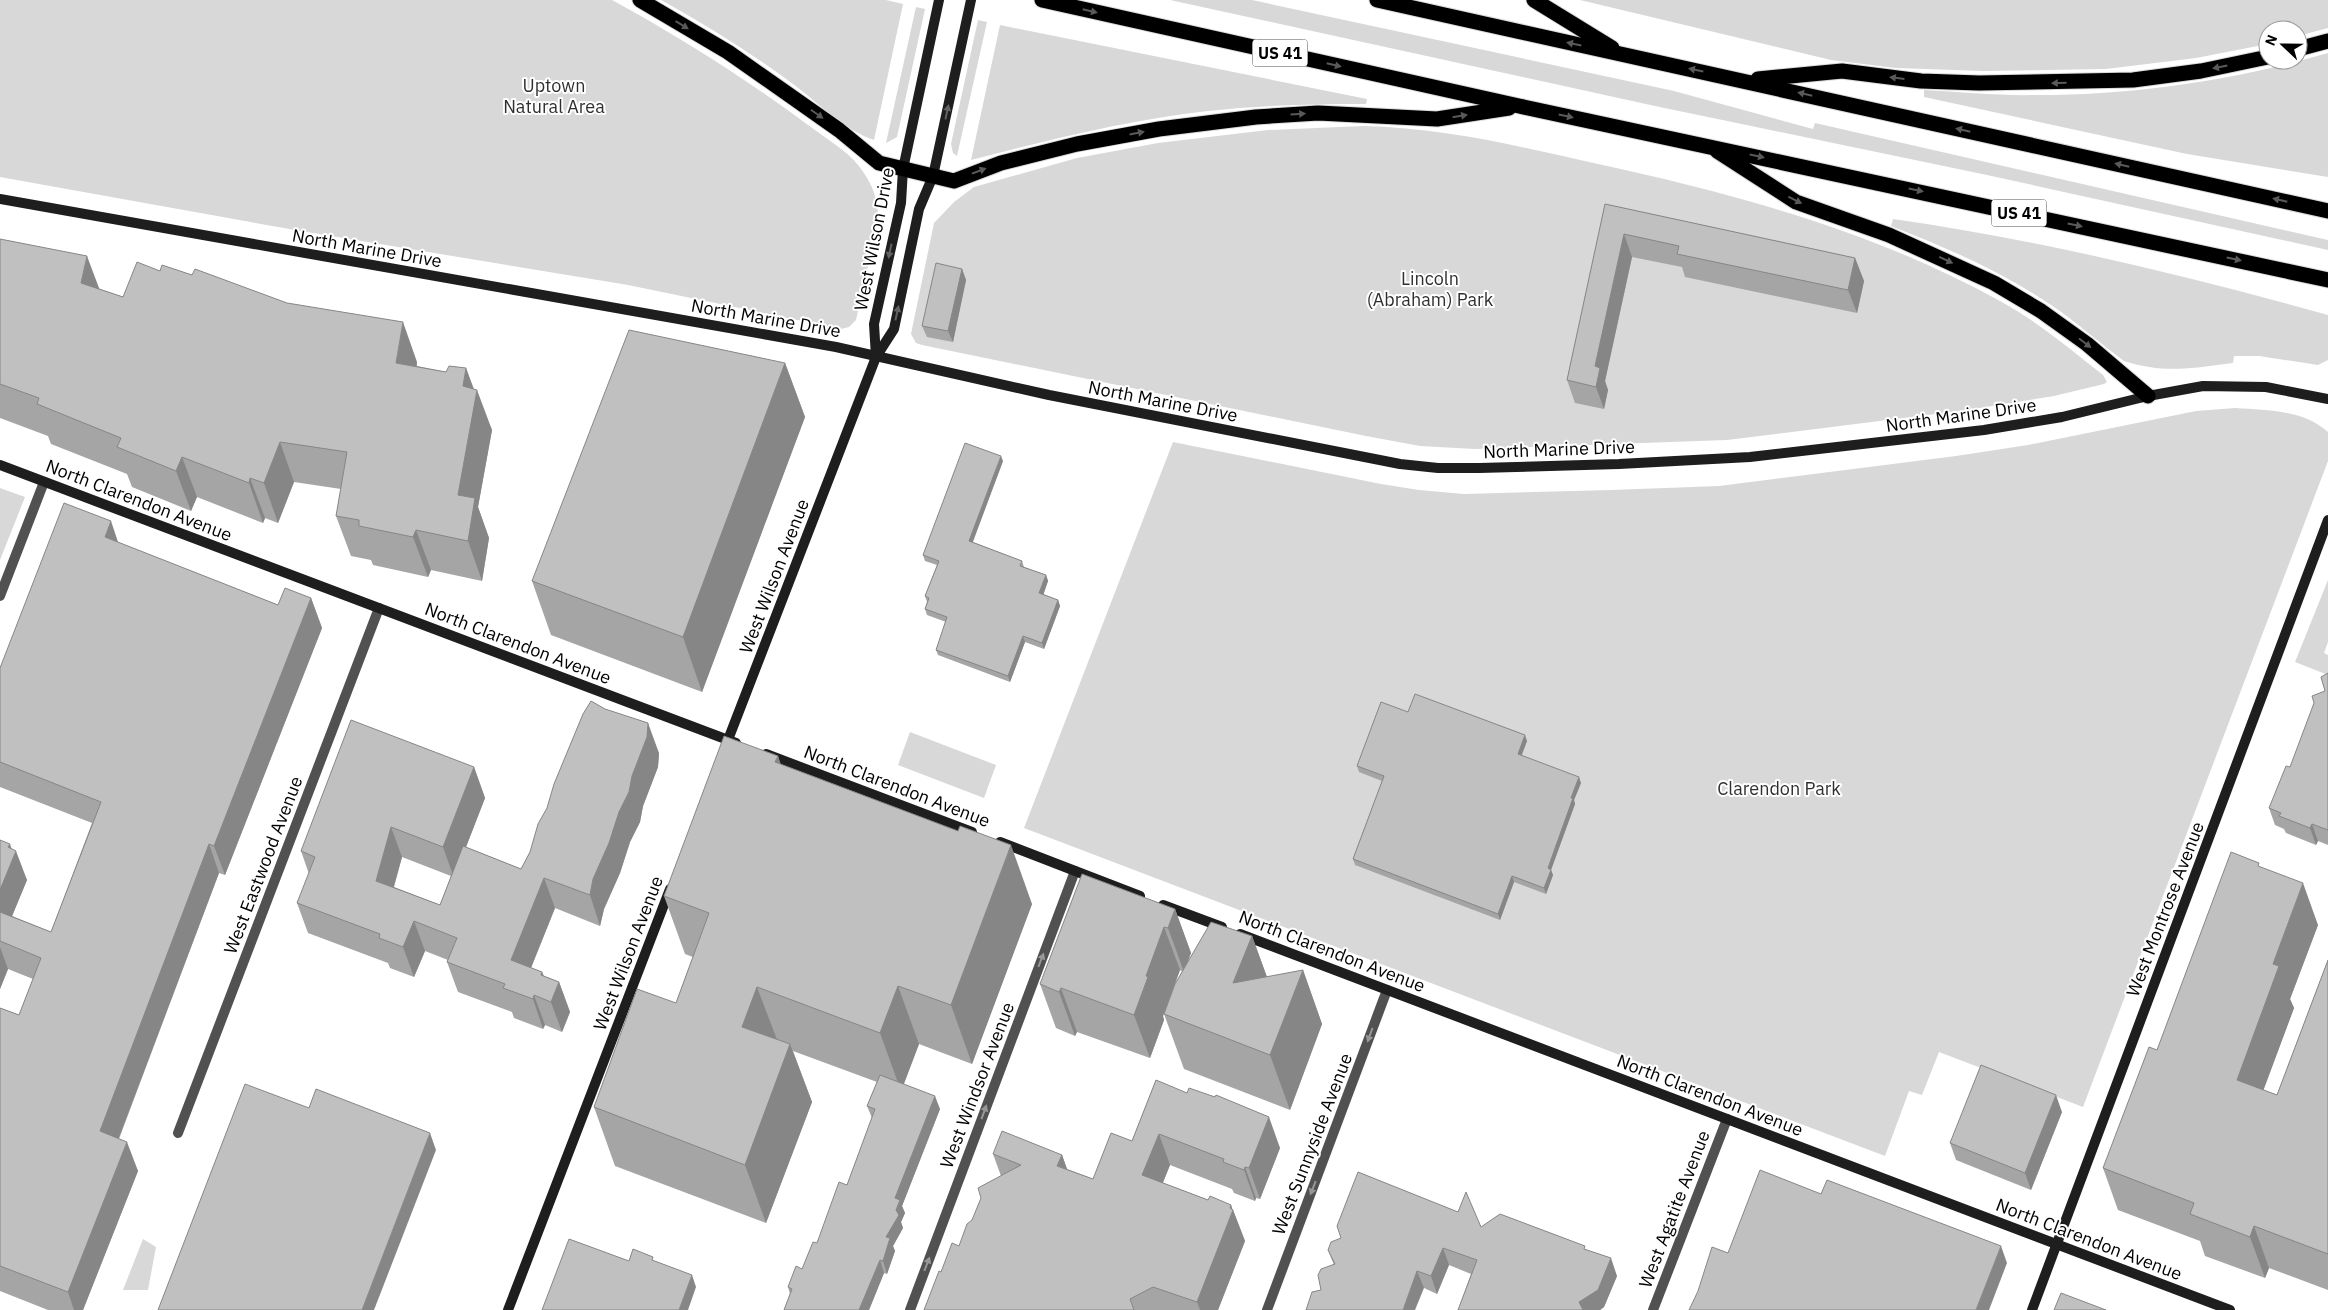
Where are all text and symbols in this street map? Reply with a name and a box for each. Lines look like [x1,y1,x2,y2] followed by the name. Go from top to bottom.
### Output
[1082,7,1097,15] one-way arrow
[675,20,689,29] one-way arrow
[2258,20,2308,70] north arrow
[2261,32,2281,48] text: N
[1565,39,1581,47] one-way arrow
[1252,40,1308,66] road number: US 41
[1326,61,1341,69] one-way arrow
[2212,64,2228,72] one-way arrow
[1688,66,1704,74] one-way arrow
[503,74,605,118] park label: Uptown Natural Area
[1888,74,1904,82] one-way arrow
[2051,79,2067,87] one-way arrow
[1797,90,1812,98] one-way arrow
[943,103,951,119] one-way arrow
[811,109,824,119] one-way arrow
[1290,110,1306,118] one-way arrow
[1453,111,1469,119] one-way arrow
[1559,112,1574,120] one-way arrow
[1955,125,1971,133] one-way arrow
[1129,128,1145,136] one-way arrow
[1750,152,1765,160] one-way arrow
[2114,161,2129,169] one-way arrow
[849,165,899,313] street label: West Wilson Drive
[972,167,986,175] one-way arrow
[1909,187,1925,195] one-way arrow
[1788,196,1802,204] one-way arrow
[2273,196,2288,204] one-way arrow
[1992,200,2046,227] road number: US 41
[2068,221,2083,229] one-way arrow
[290,223,444,273] street label: North Marine Drive
[886,243,894,259] one-way arrow
[2226,255,2241,263] one-way arrow
[1939,256,1953,264] one-way arrow
[1367,267,1494,311] park label: Lincoln (Abraham) Park
[689,293,843,343] street label: North Marine Drive
[893,306,901,321] one-way arrow
[2078,338,2092,348] one-way arrow
[1086,375,1240,427] street label: North Marine Drive
[1884,393,2038,437] street label: North Marine Drive
[1483,435,1635,463] street label: North Marine Drive
[43,454,235,546] street label: North Clarendon Avenue
[734,495,814,657] street label: West Wilson Avenue
[422,597,614,689] street label: North Clarendon Avenue
[801,740,993,832] street label: North Clarendon Avenue
[218,773,308,957] street label: West Eastwood Avenue
[1717,777,1841,800] park label: Clarendon Park
[2121,818,2209,1000] street label: West Montrose Avenue
[588,872,668,1034] street label: West Wilson Avenue
[1236,905,1428,997] street label: North Clarendon Avenue
[1038,953,1046,967] one-way arrow
[935,999,1019,1171] street label: West Windsor Avenue
[1366,1028,1373,1043] one-way arrow
[1614,1049,1806,1141] street label: North Clarendon Avenue
[1267,1050,1357,1238] street label: West Sunnyside Avenue
[981,1105,988,1120] one-way arrow
[1633,1127,1715,1291] street label: West Agatite Avenue
[1309,1180,1316,1195] one-way arrow
[1993,1193,2185,1285] street label: North Clarendon Avenue
[924,1257,931,1272] one-way arrow

